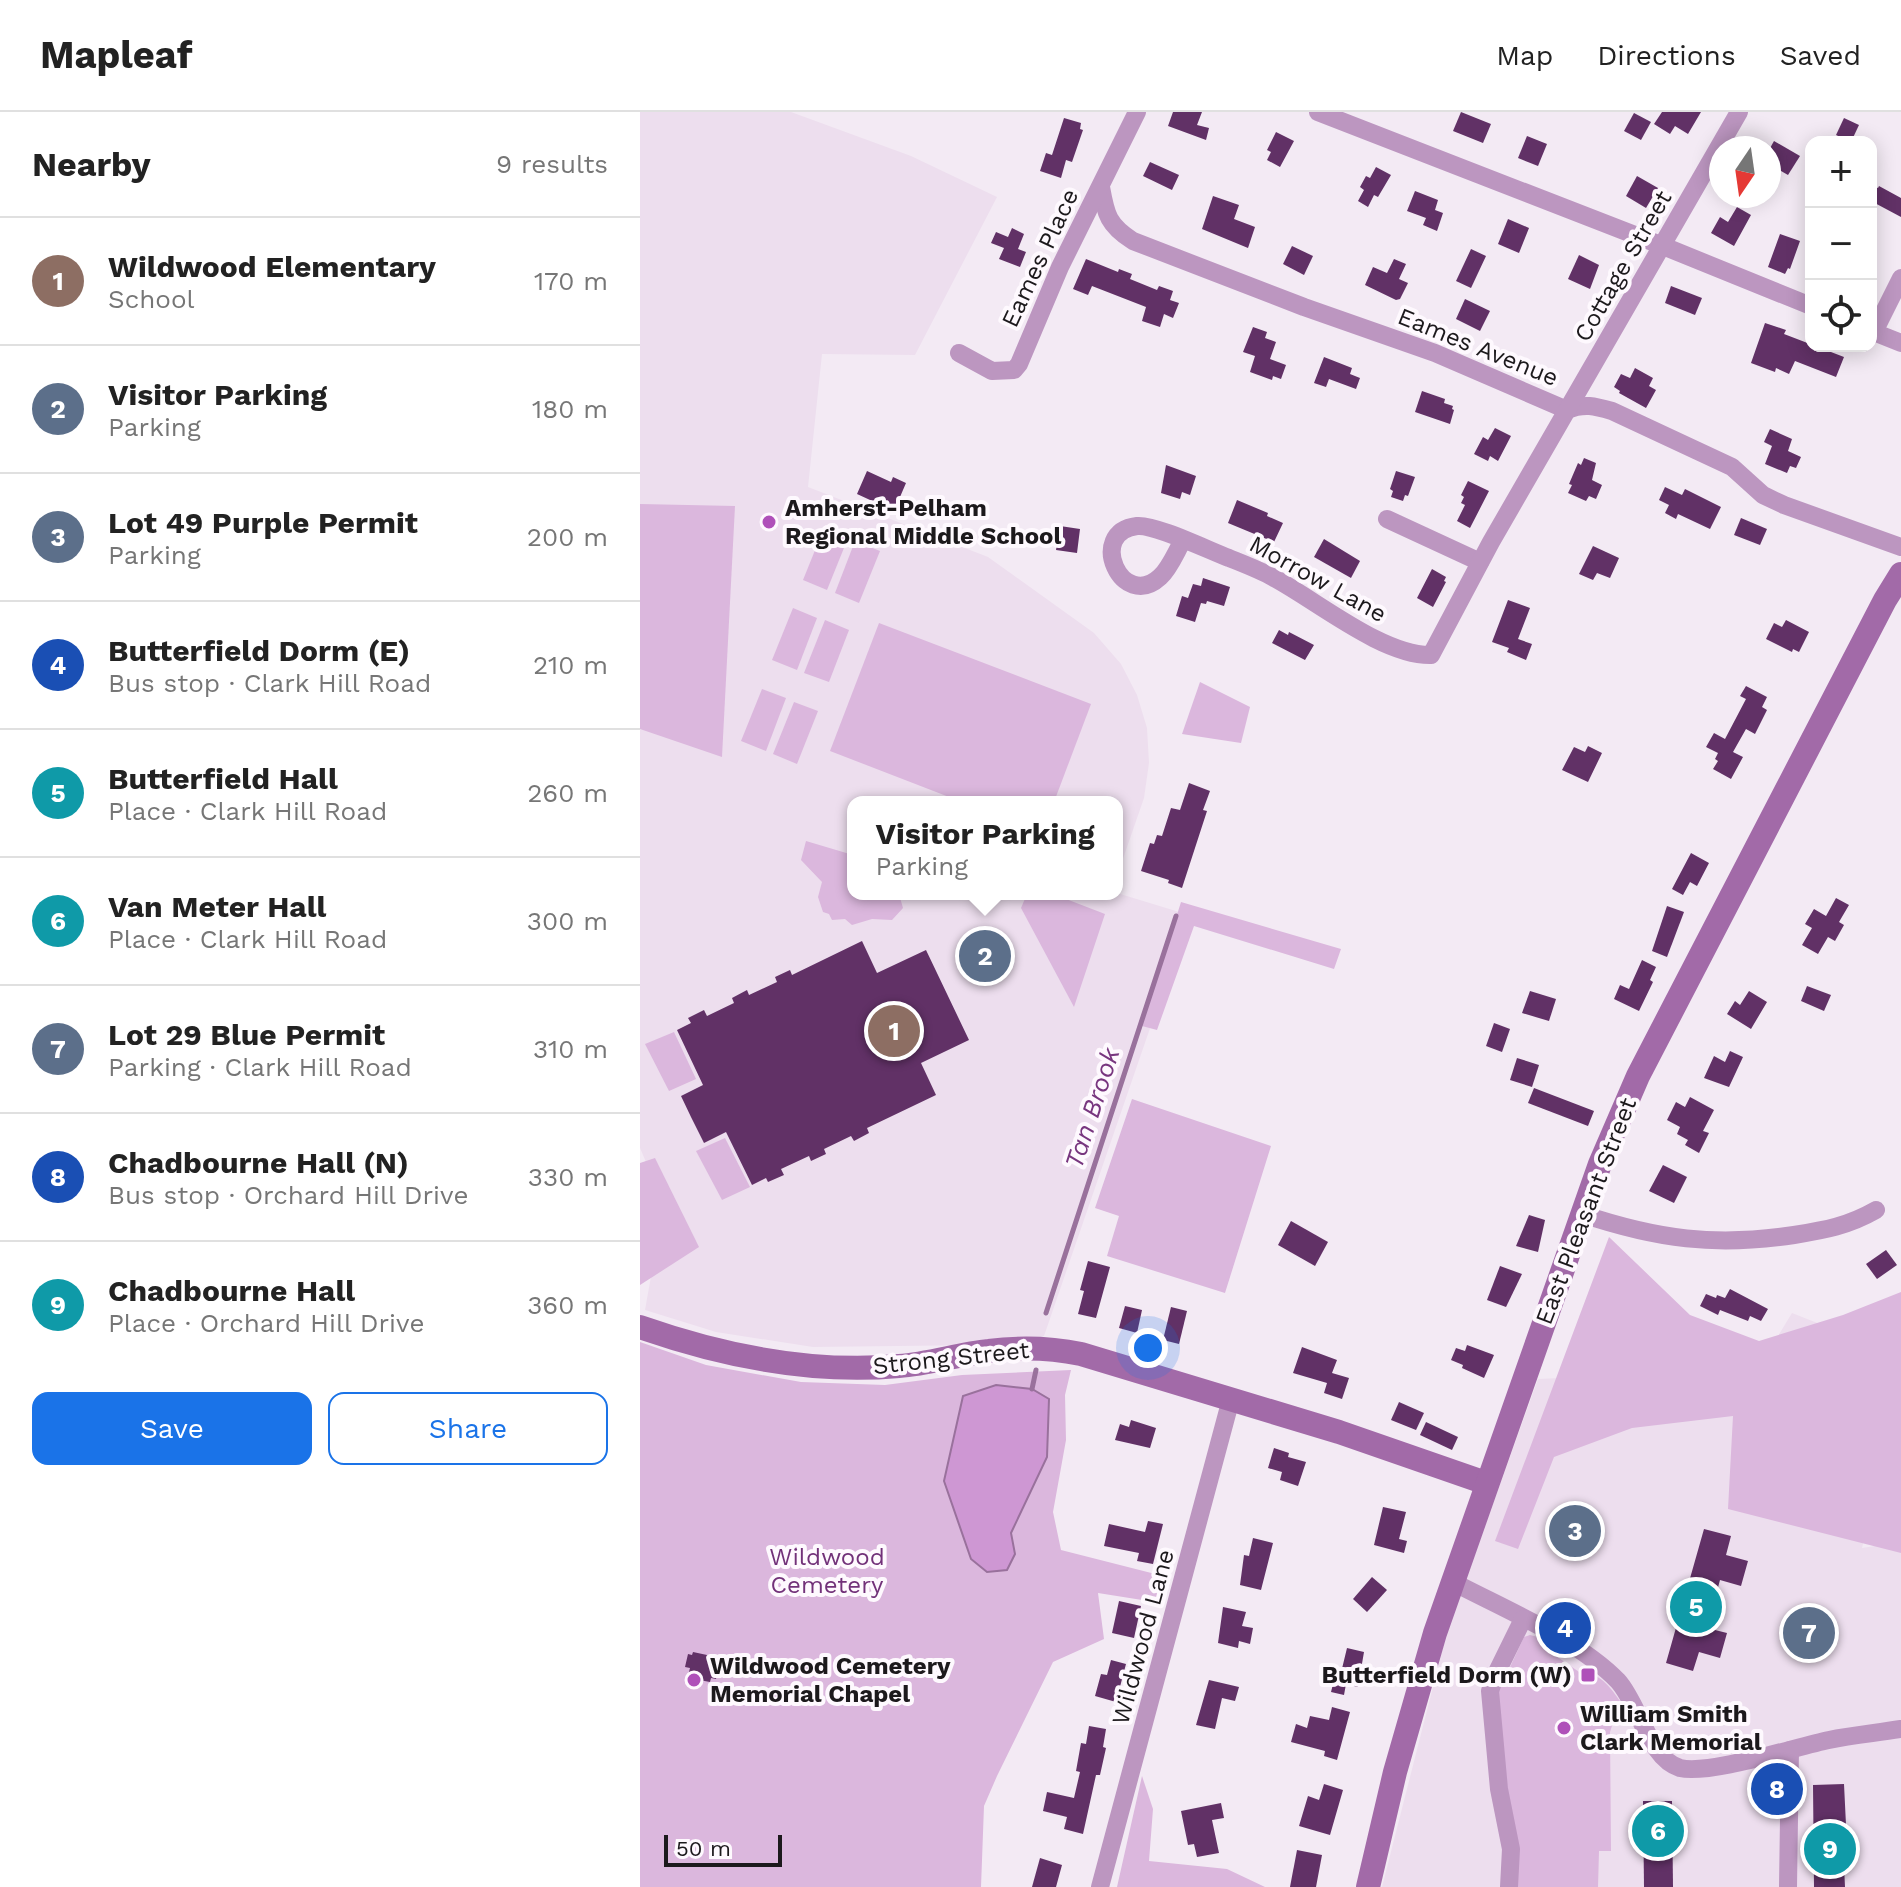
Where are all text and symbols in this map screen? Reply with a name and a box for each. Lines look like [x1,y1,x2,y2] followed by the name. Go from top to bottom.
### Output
[40,33,192,77] text: Mapleaf
[1496,39,1553,72] text: Map
[1597,39,1736,72] text: Directions
[1780,39,1861,72] text: Saved
[1709,136,1781,208] north arrow
[1805,136,1877,352] map controls
[1805,136,1877,208] button: +
[32,144,151,184] text: Nearby
[496,149,608,179] text: 9 results
[996,184,1084,332] street label: Eames Place
[1568,185,1678,347] street label: Cottage Street
[1805,208,1877,280] button: −
[108,249,436,284] text: Wildwood Elementary
[52,266,64,296] text: 1
[534,266,608,296] text: 170 m
[1805,280,1877,352] button: locate
[108,284,194,314] text: School
[1394,302,1562,392] street label: Eames Avenue
[108,377,327,412] text: Visitor Parking
[50,394,66,424] text: 2
[532,394,608,424] text: 180 m
[108,412,201,442] text: Parking
[785,494,1061,550] place label: Amherst-Pelham Regional Middle School
[108,505,418,540] text: Lot 49 Purple Permit
[760,513,778,531] marker: Amherst-Pelham Regional Middle School
[50,522,66,552] text: 3
[527,522,608,552] text: 200 m
[1245,530,1391,628] street label: Morrow Lane
[108,540,201,570] text: Parking
[108,633,410,668] text: Butterfield Dorm (E)
[50,650,66,680] text: 4
[533,650,608,680] text: 210 m
[108,668,431,698] text: Bus stop · Clark Hill Road
[108,761,338,796] text: Butterfield Hall
[50,778,66,808] text: 5
[527,778,608,808] text: 260 m
[108,796,387,826] text: Place · Clark Hill Road
[847,796,1123,900] popup
[875,816,1095,851] text: Visitor Parking
[875,851,968,881] text: Parking
[108,889,326,924] text: Van Meter Hall
[50,906,66,936] text: 6
[527,906,608,936] text: 300 m
[108,924,387,954] text: Place · Clark Hill Road
[959,926,1011,986] pin: 2
[868,1001,920,1061] pin: 1
[108,1017,385,1052] text: Lot 29 Blue Permit
[50,1034,66,1064] text: 7
[533,1034,608,1064] text: 310 m
[1058,1043,1126,1172] water label: Tan Brook
[108,1052,412,1082] text: Parking · Clark Hill Road
[1530,1094,1642,1328] street label: East Pleasant Street
[108,1145,409,1180] text: Chadbourne Hall (N)
[50,1162,66,1192] text: 8
[528,1162,608,1192] text: 330 m
[108,1180,468,1210] text: Bus stop · Orchard Hill Drive
[108,1273,355,1308] text: Chadbourne Hall
[50,1290,66,1320] text: 9
[527,1290,608,1320] text: 360 m
[108,1308,424,1338] text: Place · Orchard Hill Drive
[1128,1328,1168,1368] your location
[871,1336,1031,1380] street label: Strong Street
[32,1392,312,1465] button: Save
[328,1392,608,1465] button: Share
[1549,1501,1601,1561] pin: 3
[769,1543,885,1599] park label: Wildwood Cemetery
[1106,1546,1180,1728] street label: Wildwood Lane
[1670,1577,1722,1637] pin: 5
[1539,1598,1591,1658] pin: 4
[1783,1603,1835,1663] pin: 7
[710,1652,951,1708] place label: Wildwood Cemetery Memorial Chapel
[1322,1661,1572,1689] place label: Butterfield Dorm (W)
[1579,1666,1597,1684] marker: Butterfield Dorm (W)
[685,1671,703,1689] marker: Wildwood Cemetery Memorial Chapel
[1580,1700,1762,1756] place label: William Smith Clark Memorial
[1555,1719,1573,1737] marker: William Smith Clark Memorial
[1751,1759,1803,1819] pin: 8
[1632,1801,1684,1861] pin: 6
[1804,1819,1856,1879] pin: 9
[664,1831,782,1867] scale bar
[676,1836,731,1861] text: 50 m

